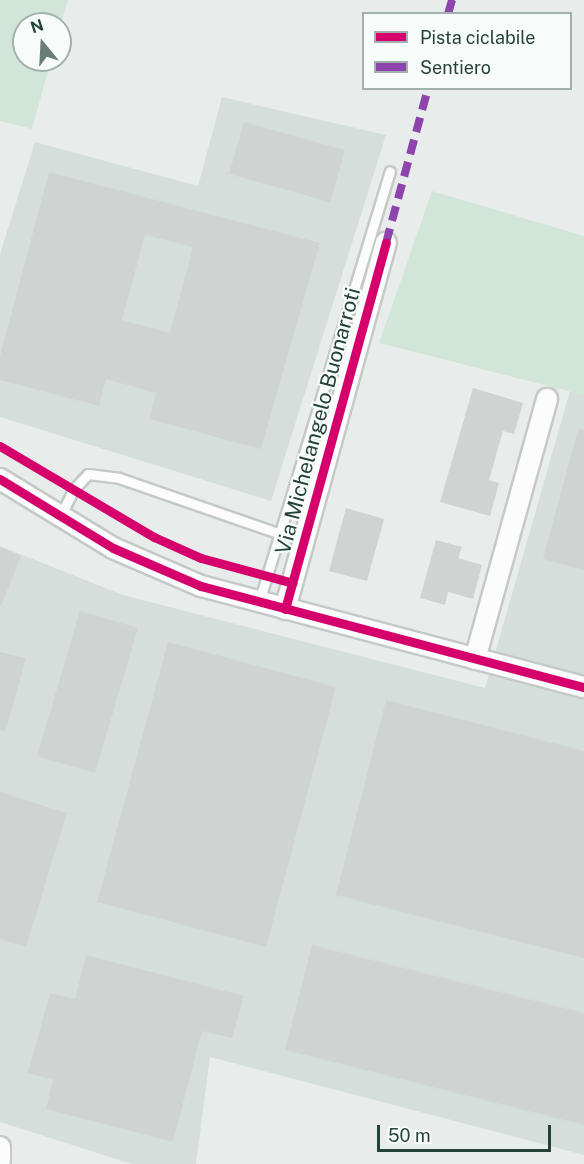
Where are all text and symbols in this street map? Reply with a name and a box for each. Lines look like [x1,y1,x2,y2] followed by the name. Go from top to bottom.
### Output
[12,12,72,72] north arrow
[362,12,572,90] legend
[28,15,46,37] text: N
[420,27,535,48] text: Pista ciclabile
[420,57,491,78] text: Sentiero
[270,285,366,557] street label: Via Michelangelo Buonarroti
[380,1113,554,1151] scale bar
[388,1125,431,1146] text: 50 m

